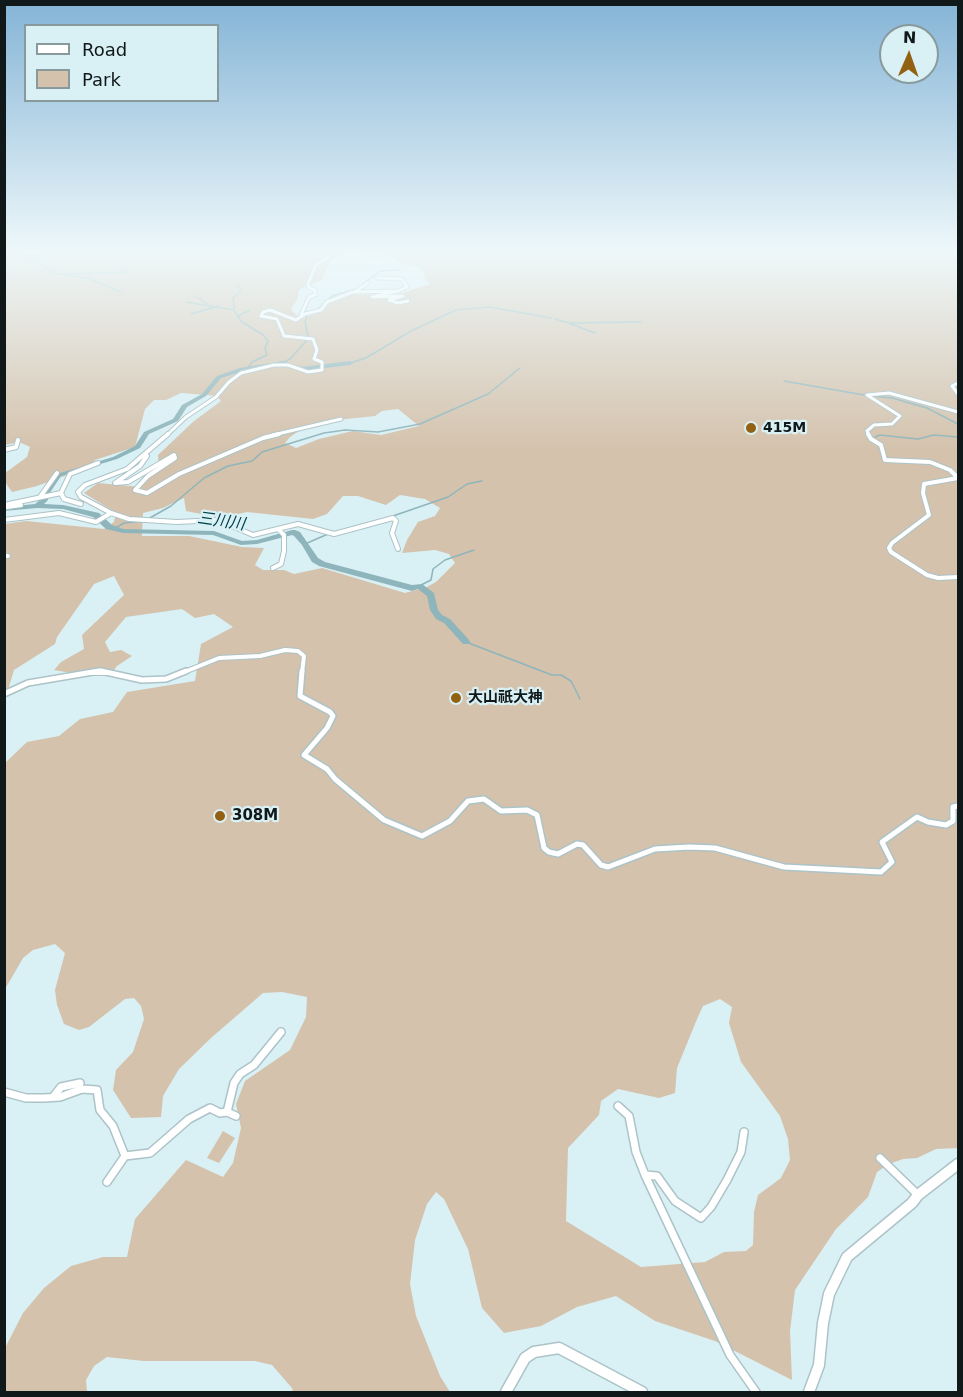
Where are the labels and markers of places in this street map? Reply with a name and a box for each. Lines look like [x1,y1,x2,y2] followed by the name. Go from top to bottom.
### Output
[763,420,806,436] place label: 415M
[744,421,758,435] marker: 415M
[468,689,543,707] place label: 大山祇大神
[449,691,463,705] marker: 大山祇大神
[232,807,278,825] place label: 308M
[213,809,227,823] marker: 308M

